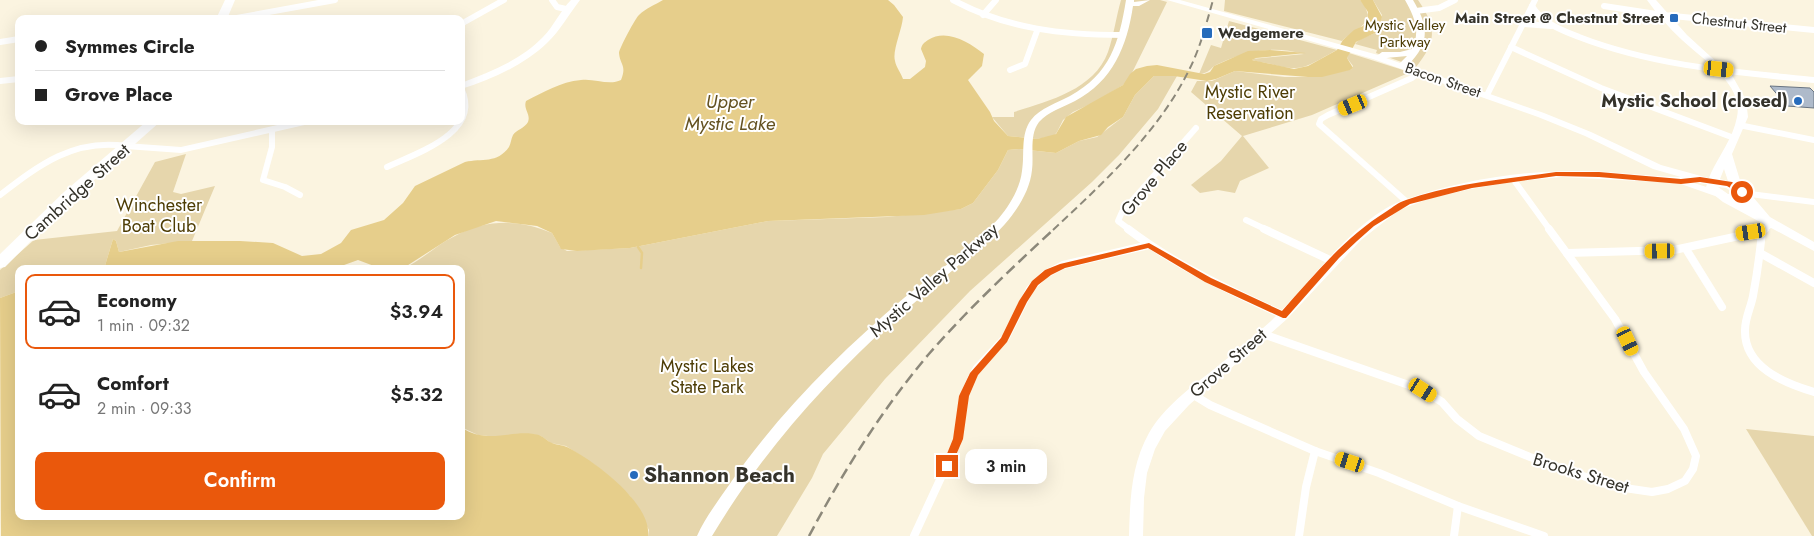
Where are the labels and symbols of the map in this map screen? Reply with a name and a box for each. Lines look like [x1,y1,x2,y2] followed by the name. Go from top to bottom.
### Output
[1455,7,1664,29] place label: Main Street @ Chestnut Street
[1691,7,1788,39] street label: Chestnut Street
[1668,12,1680,24] marker: Main Street @ Chestnut Street
[1365,14,1446,53] park label: Mystic Valley Parkway
[1218,22,1304,44] place label: Wedgemere
[1200,26,1214,40] marker: Wedgemere
[1402,57,1484,103] street label: Bacon Street
[1703,60,1734,78] car
[1205,79,1296,126] park label: Mystic River Reservation
[685,88,776,137] water label: Upper Mystic Lake
[1601,88,1788,114] place label: Mystic School (closed)
[1336,92,1369,118] car
[1792,95,1804,107] marker: Mystic School (closed)
[1114,134,1194,222] street label: Grove Place
[18,137,136,247] street label: Cambridge Street
[1731,181,1753,203] route start
[116,192,203,239] park label: Winchester Boat Club
[864,217,1004,343] street label: Mystic Valley Parkway
[1735,222,1766,242] car
[1644,243,1675,259] car
[1184,322,1273,404] street label: Grove Street
[1614,324,1641,358] car
[660,353,754,400] park label: Mystic Lakes State Park
[1406,376,1439,404] car
[1530,446,1633,500] street label: Brooks Street
[964,448,1047,484] callout: 3 min
[1333,450,1366,474] car
[936,455,958,477] route end
[644,460,795,490] place label: Shannon Beach
[628,469,640,481] marker: Shannon Beach

